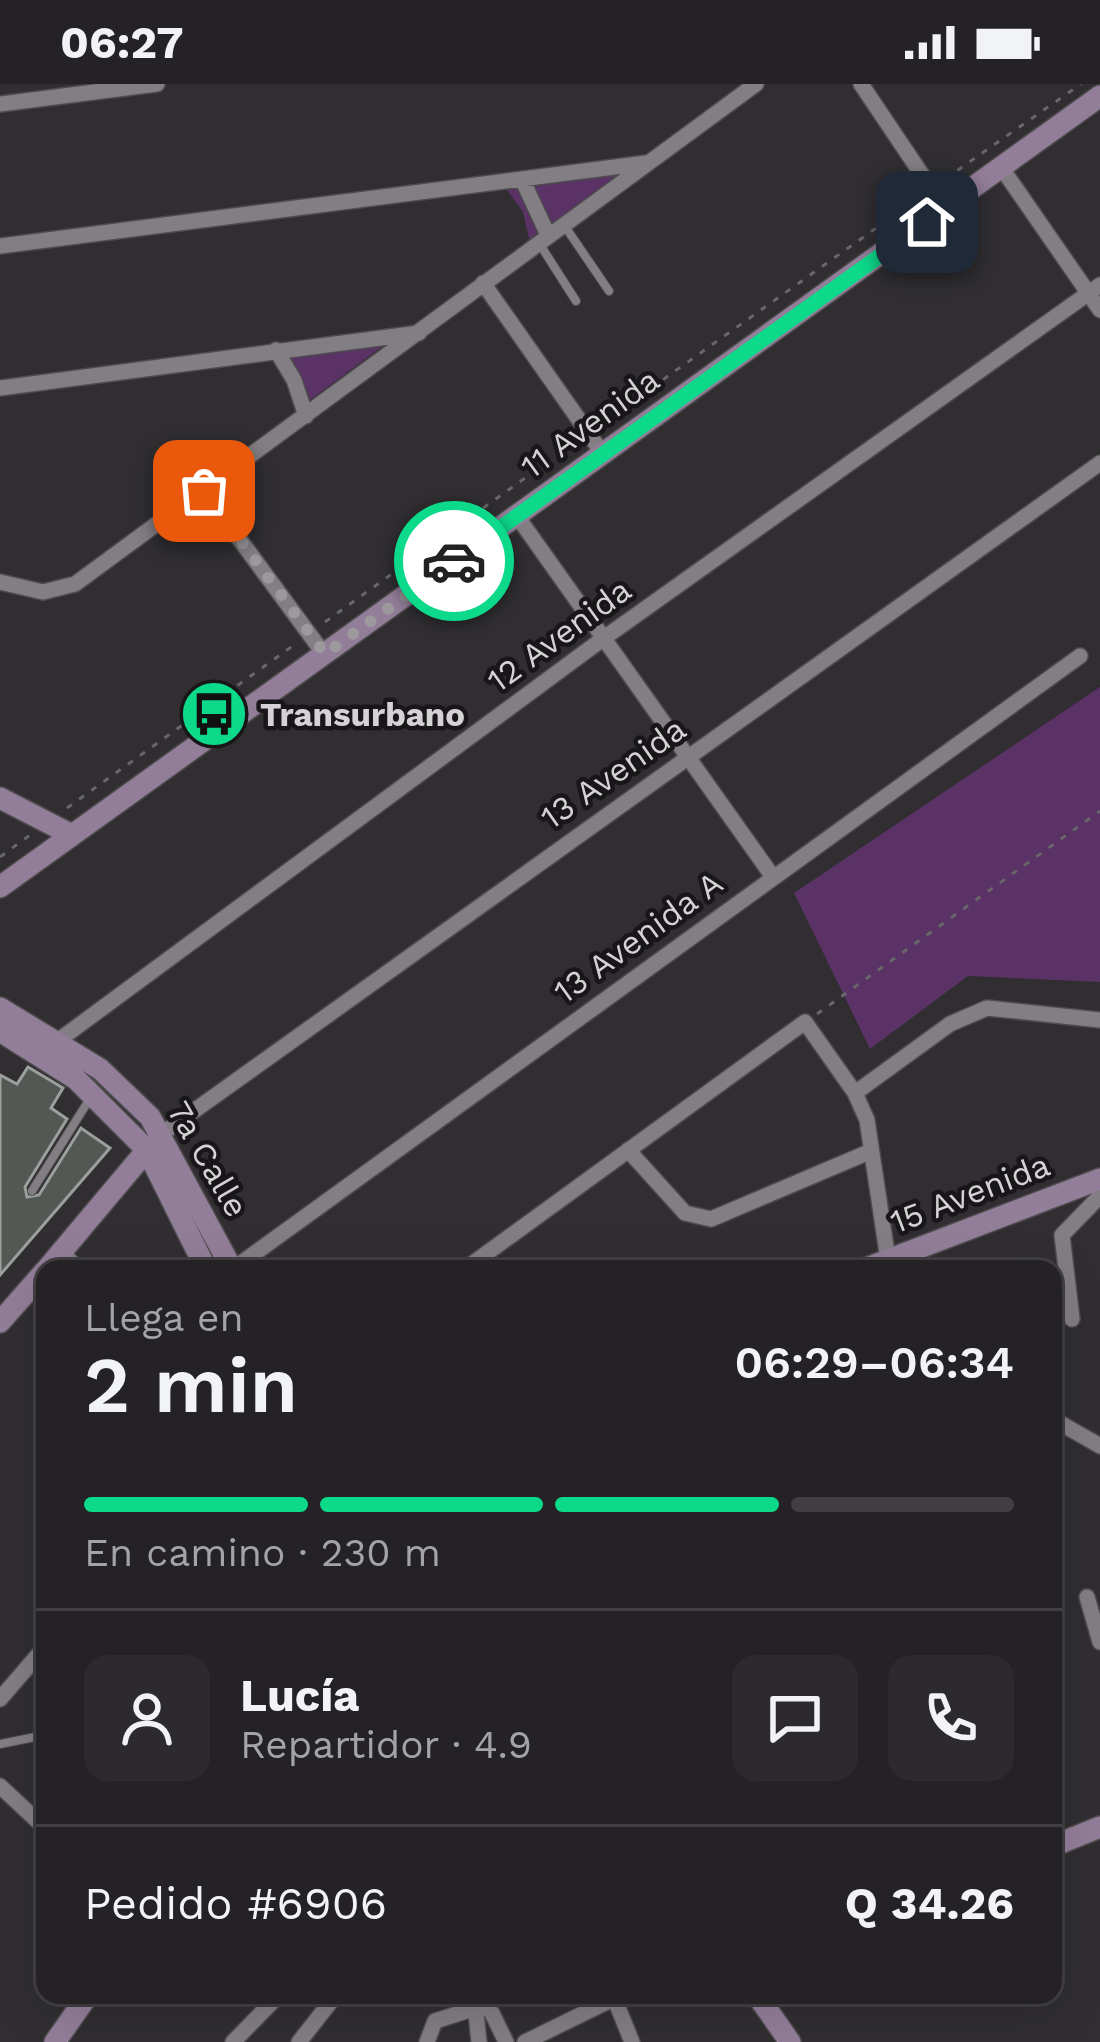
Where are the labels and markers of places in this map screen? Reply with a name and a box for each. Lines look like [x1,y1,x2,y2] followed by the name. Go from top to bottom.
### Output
[876,171,978,273] pin
[153,440,255,542] pin
[179,679,249,749] bus stop icon: Transurbano
[260,695,465,734] place label: Transurbano

